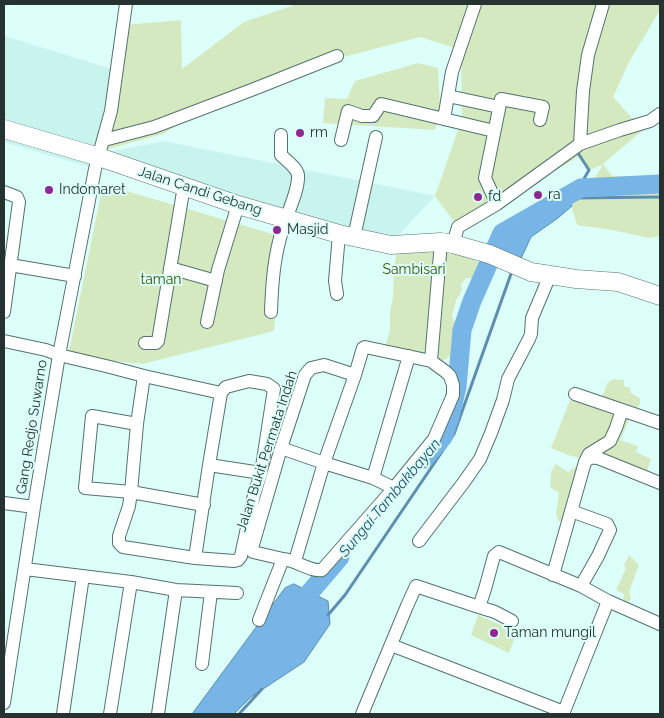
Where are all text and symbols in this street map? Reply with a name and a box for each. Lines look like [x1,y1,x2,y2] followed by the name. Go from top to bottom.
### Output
[310,125,328,141] place label: rm
[294,127,306,139] marker: rm
[136,163,264,219] street label: Jalan Candi Gebang
[59,182,126,198] place label: Indomaret
[43,184,55,196] marker: Indomaret
[548,187,561,203] place label: ra
[488,189,501,205] place label: fd
[532,189,544,201] marker: ra
[472,191,484,203] marker: fd
[287,222,329,238] place label: Masjid
[271,224,283,236] marker: Masjid
[382,262,446,278] park label: Sambisari
[141,272,181,288] park label: taman
[13,359,51,495] street label: Gang Redjo Suwarno
[233,369,301,533] street label: Jalan Bukit Permata Indah
[336,435,444,561] water label: Sungai Tambakbayan
[504,625,596,641] place label: Taman mungil
[488,627,500,639] marker: Taman mungil

